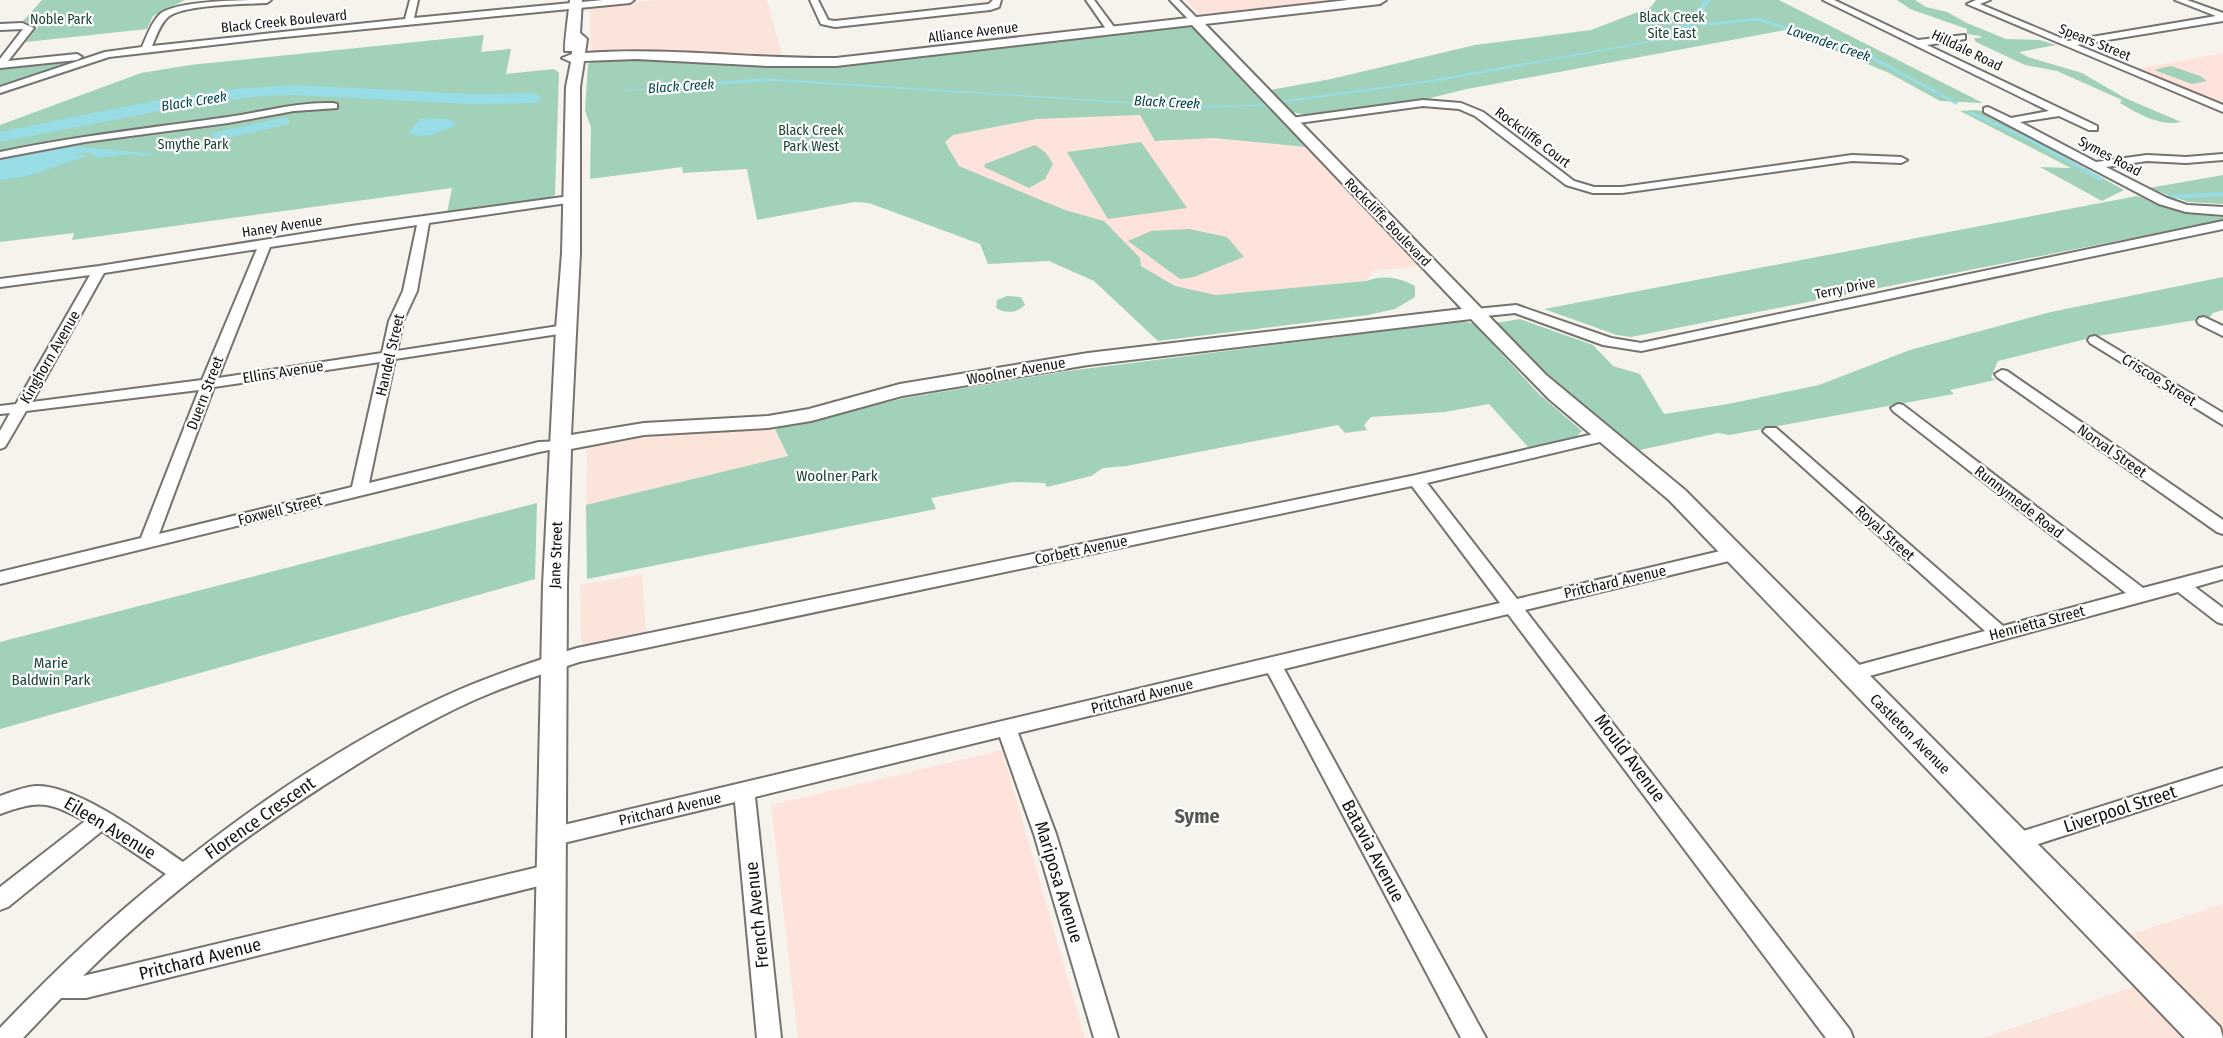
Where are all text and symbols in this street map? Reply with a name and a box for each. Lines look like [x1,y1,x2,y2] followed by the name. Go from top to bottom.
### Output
[220,6,348,37] street label: Black Creek Boulevard
[1639,9,1705,42] park label: Black Creek Site East
[30,11,92,28] park label: Noble Park
[927,19,1019,46] street label: Alliance Avenue
[2056,20,2134,65] street label: Spears Street
[1785,21,1873,66] water label: Lavender Creek
[1929,26,2005,75] street label: Hilldale Road
[647,76,715,97] water label: Black Creek
[160,88,228,115] water label: Black Creek
[1133,92,1201,113] water label: Black Creek
[1492,104,1574,172] street label: Rockcliffe Court
[778,122,844,155] park label: Black Creek Park West
[2075,133,2144,180] street label: Symes Road
[158,136,229,153] park label: Smythe Park
[1341,174,1434,270] street label: Rockcliffe Boulevard
[241,212,324,241] street label: Haney Avenue
[1813,274,1877,303] street label: Terry Drive
[16,307,84,407] street label: Kinghorn Avenue
[372,312,408,398] street label: Handel Street
[2118,350,2200,410] street label: Criscoe Street
[965,353,1067,389] street label: Woolner Avenue
[183,354,227,432] street label: Duern Street
[241,357,325,387] street label: Ellins Avenue
[2074,421,2150,481] street label: Norval Street
[1971,462,2067,542] street label: Runnymede Road
[796,467,878,485] park label: Woolner Park
[236,491,324,529] street label: Foxwell Street
[1852,502,1919,564] street label: Royal Street
[546,521,566,589] street label: Jane Street
[1033,531,1129,569] street label: Corbett Avenue
[1562,561,1668,603] street label: Pritchard Avenue
[1987,602,2087,644] street label: Henrietta Street
[11,654,91,689] park label: Marie Baldwin Park
[1089,675,1195,717] street label: Pritchard Avenue
[1866,690,1954,778] street label: Castleton Avenue
[1590,710,1670,806] street label: Mould Avenue
[201,772,319,864] street label: Florence Crescent
[2061,780,2179,838] street label: Liverpool Street
[617,788,723,830] street label: Pritchard Avenue
[60,792,160,864] street label: Eileen Avenue
[1337,796,1409,906] street label: Batavia Avenue
[1174,804,1220,828] district label: Syme
[1030,818,1088,946] street label: Mariposa Avenue
[740,861,774,969] street label: French Avenue
[137,933,264,985] street label: Pritchard Avenue

